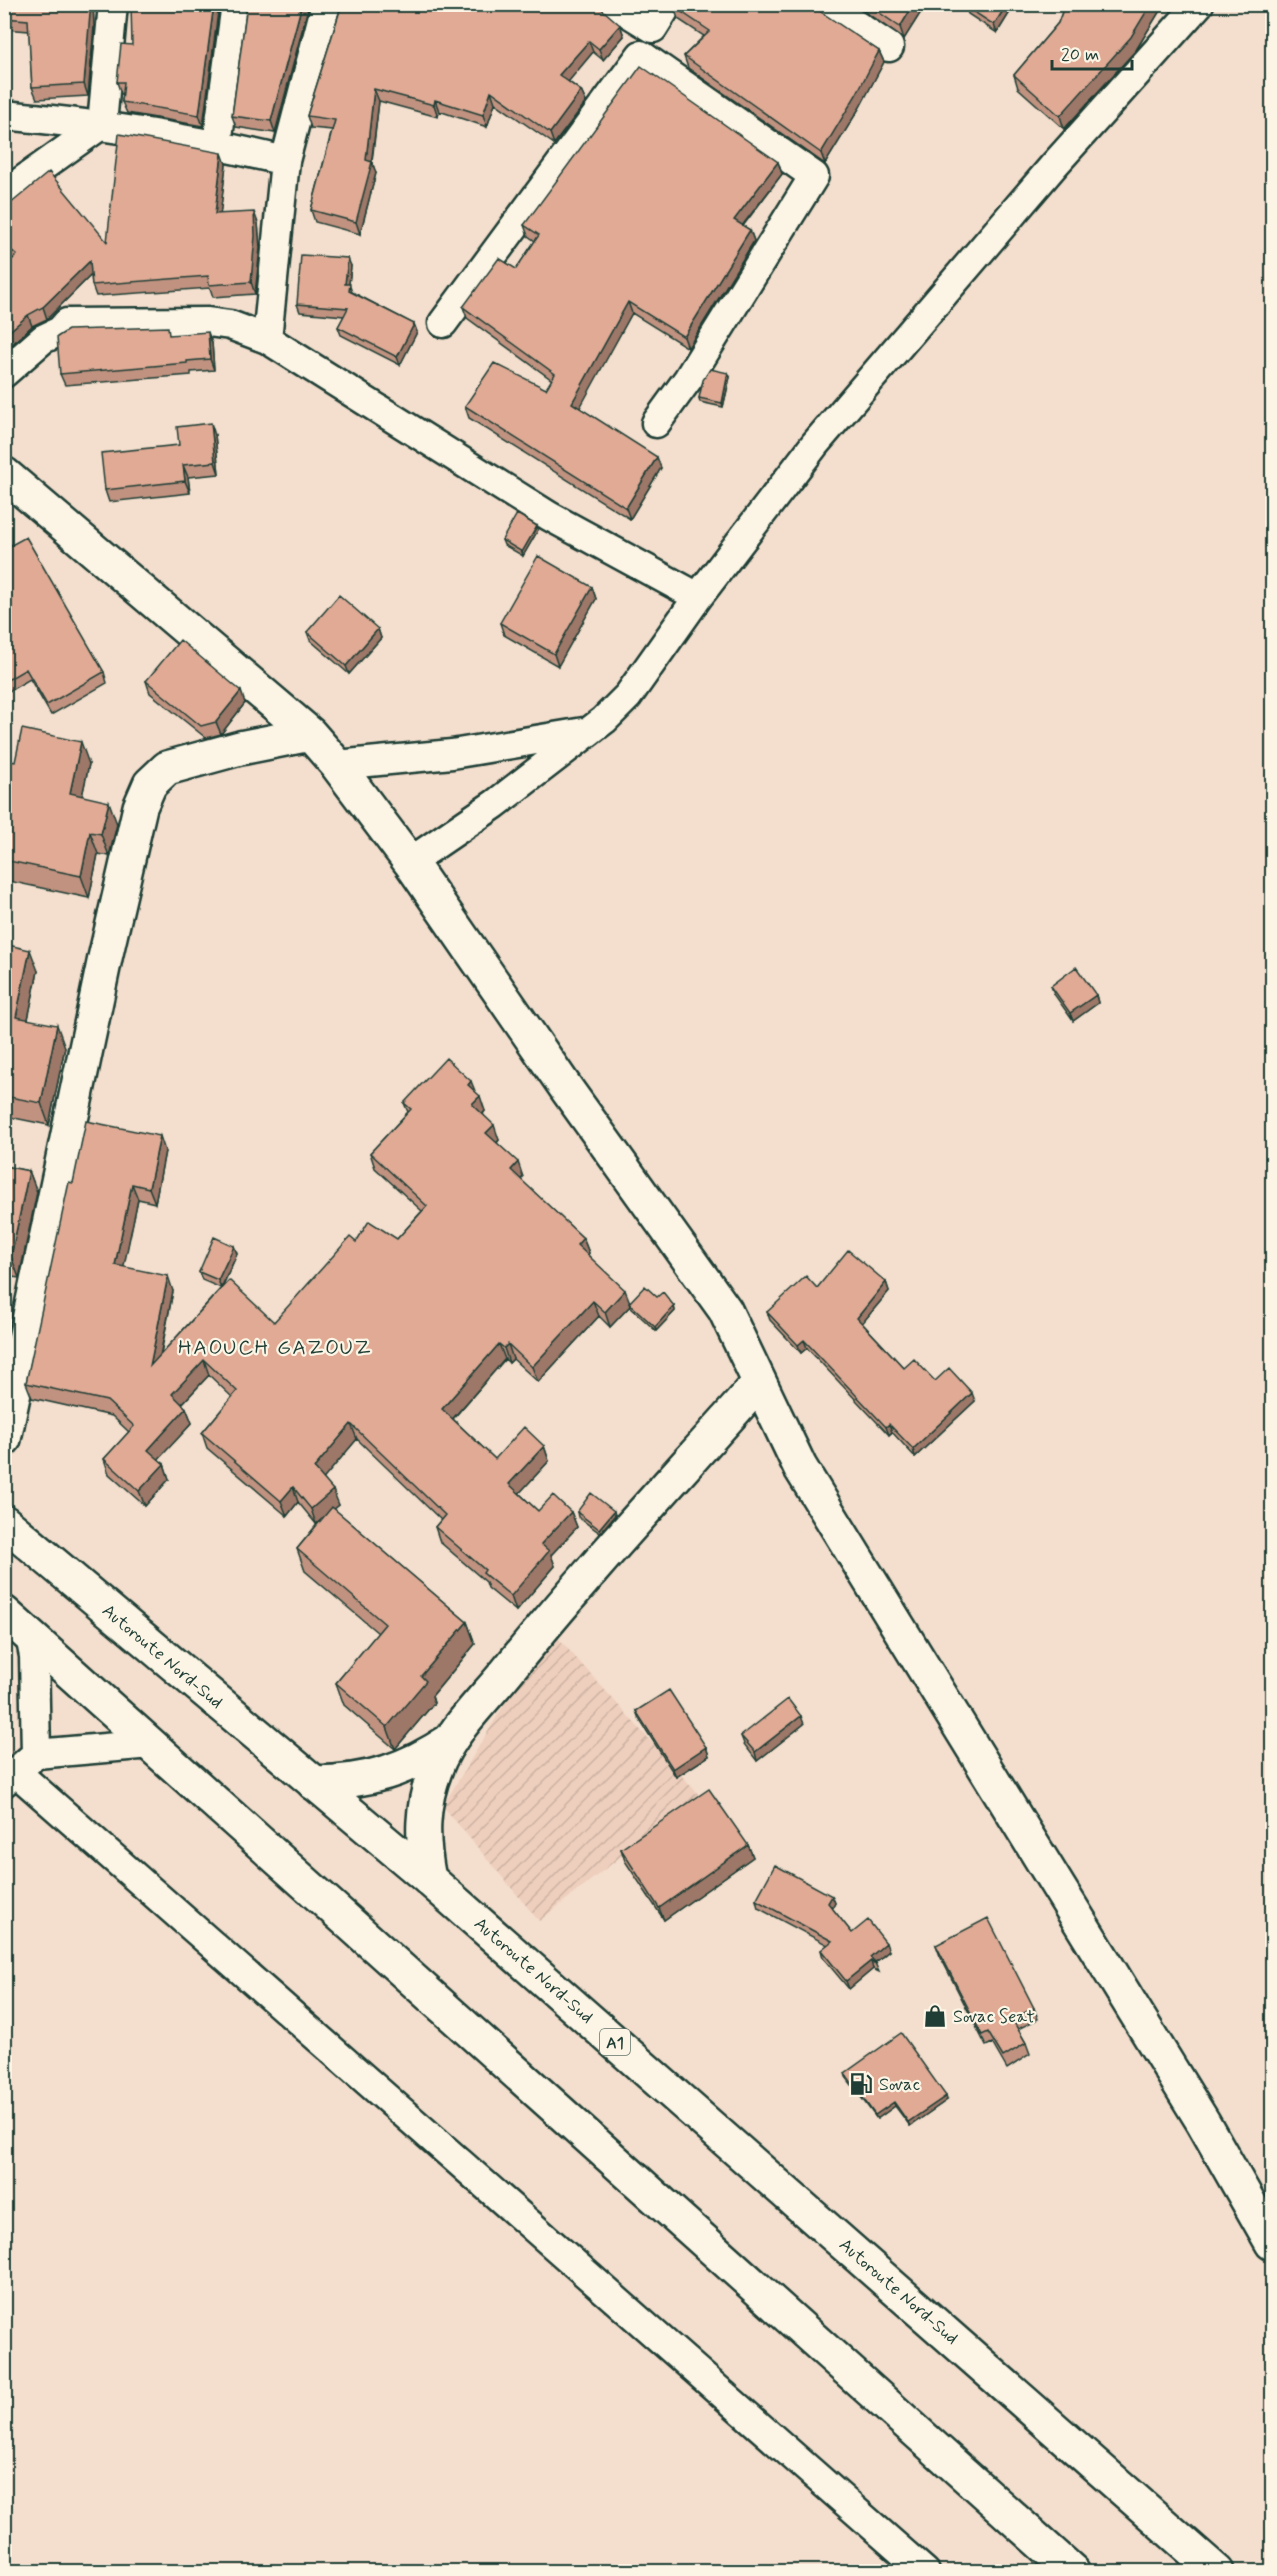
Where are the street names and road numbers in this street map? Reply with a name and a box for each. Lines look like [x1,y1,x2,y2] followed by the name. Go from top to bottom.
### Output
[97,1599,228,1714] street label: Autoroute Nord-Sud
[469,1912,598,2029] street label: Autoroute Nord-Sud
[600,2029,630,2055] road number: A1
[834,2233,963,2350] street label: Autoroute Nord-Sud

